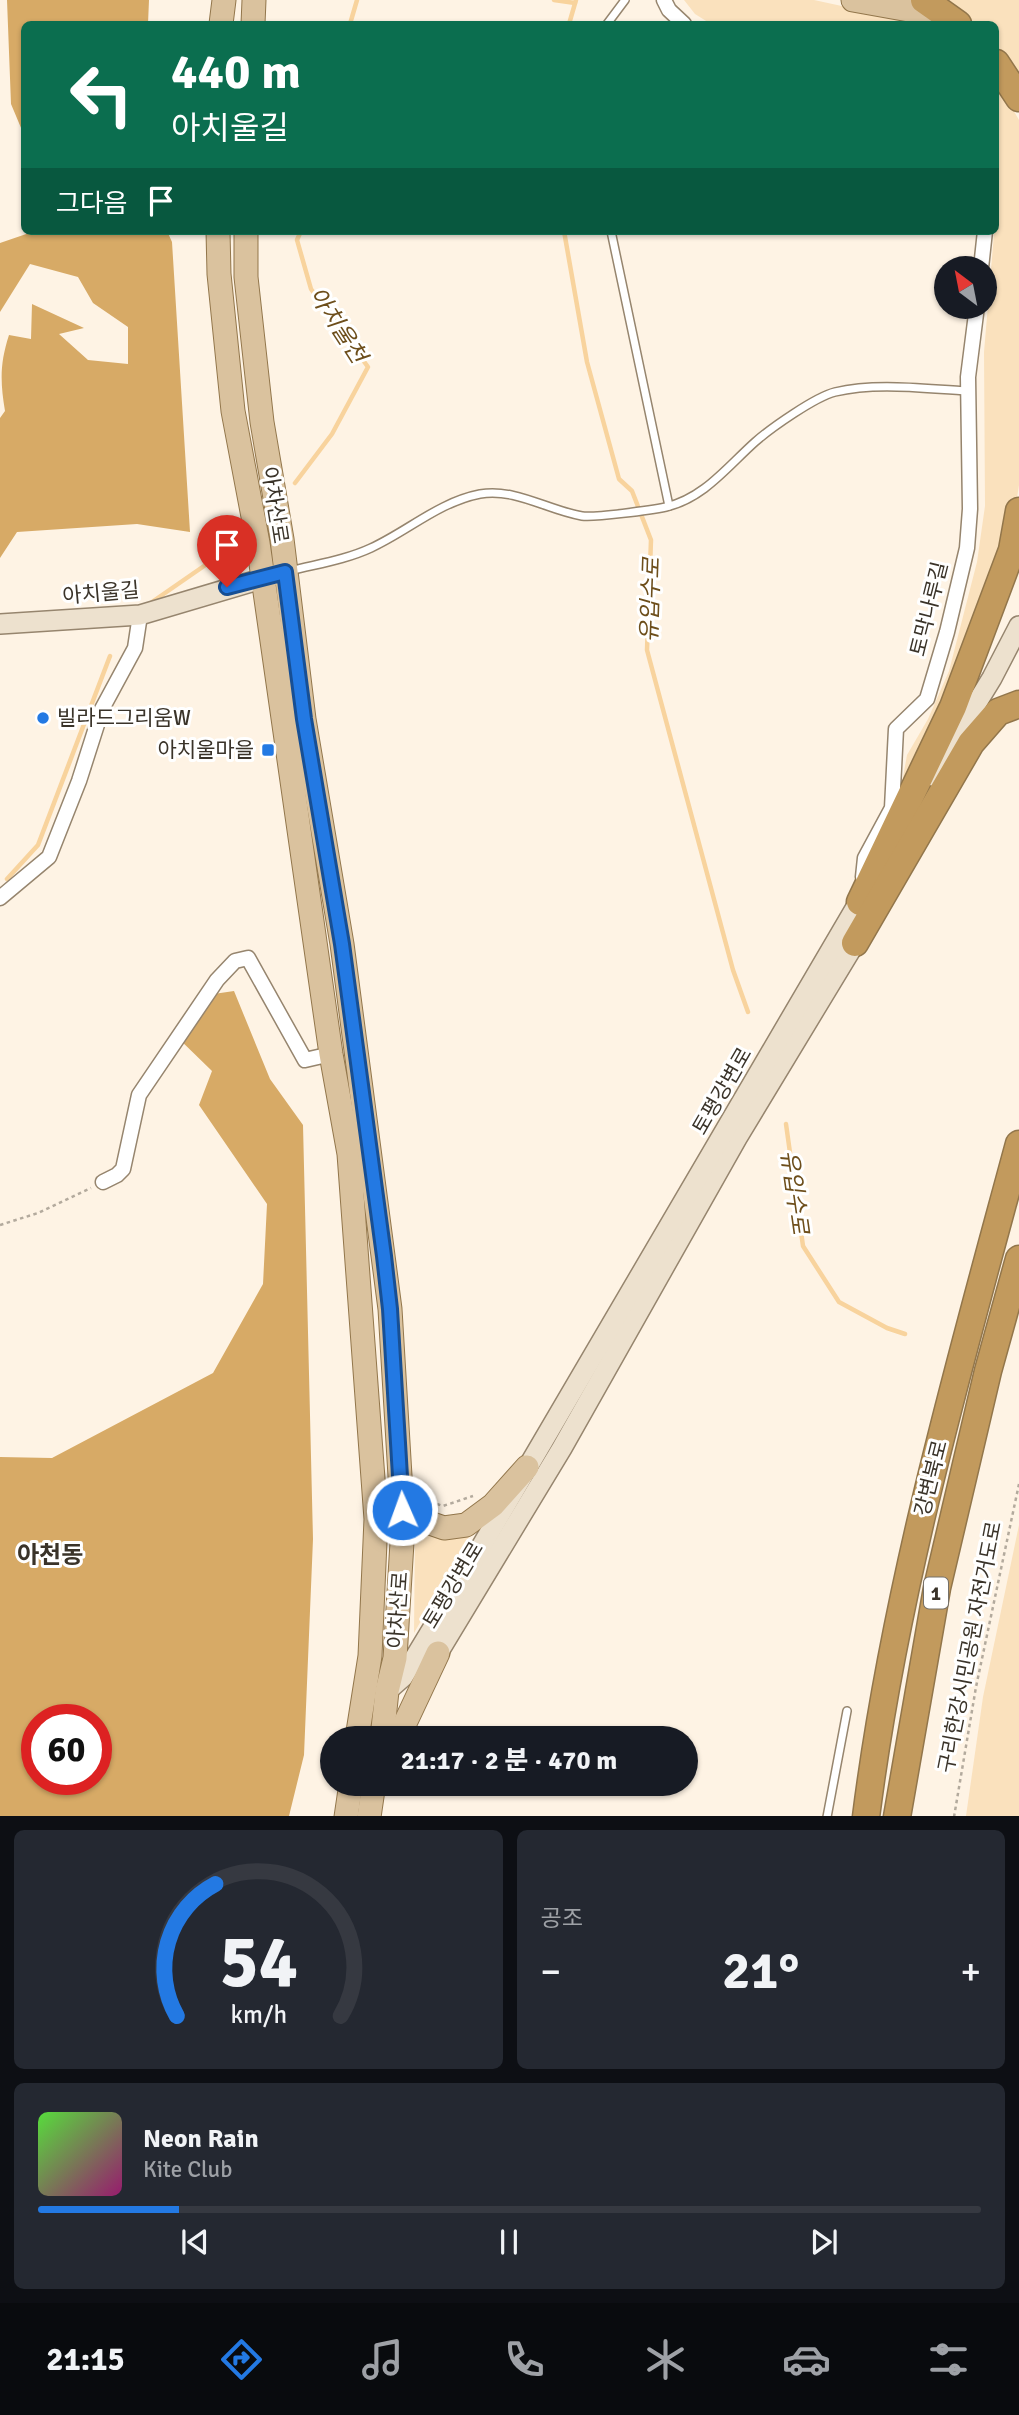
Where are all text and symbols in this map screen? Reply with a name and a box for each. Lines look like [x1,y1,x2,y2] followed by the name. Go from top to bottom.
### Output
[171,42,301,102] text: 440 m
[56,49,147,140] icon: left
[171,109,289,148] text: 아치울길
[142,182,180,220] icon: arrive
[56,188,128,220] text: 그다음
[934,256,998,318] north arrow
[934,256,997,319] map controls
[302,282,374,371] water label: 아치울천
[256,465,294,545] street label: 아차산로
[197,515,257,587] pin
[208,526,246,564] icon: arrive
[635,555,667,643] water label: 유입수로
[905,559,953,659] street label: 토막나루길
[61,577,141,609] street label: 아치울길
[57,705,191,731] place label: 빌라드그리움W
[35,710,51,726] marker: 빌라드그리움W
[157,737,254,763] place label: 아치울마을
[260,742,276,758] marker: 아치울마을
[687,1043,757,1139] street label: 토평강변로
[774,1148,815,1238] water label: 유입수로
[909,1437,953,1519] street label: 강변북로
[365,1473,439,1547] position arrow
[933,1519,1007,1775] street label: 구리한강시민공원 자전거도로
[417,1537,489,1633] street label: 토평강변로
[17,1540,83,1570] district label: 아천동
[382,1571,414,1649] street label: 아차산로
[924,1578,948,1609] road number: 1
[21,1704,112,1795] speed limit sign: 60
[401,1745,617,1777] text: 21:17 · 2 분 · 470 m
[541,1904,583,1933] text: 공조
[219,1918,298,2007] text: 54
[722,1939,799,2003] text: 21°
[541,1948,561,1995] text: −
[960,1948,981,1995] text: +
[230,1998,287,2029] text: km/h
[143,2123,259,2155] text: Neon Rain
[143,2155,232,2184] text: Kite Club
[176,2223,214,2261] icon: previous
[490,2223,528,2261] icon: pause
[805,2223,843,2261] icon: next
[217,2335,266,2384] icon: directions
[358,2335,407,2384] icon: music
[500,2335,549,2384] icon: phone
[641,2335,690,2384] icon: climate
[782,2335,831,2384] icon: car
[924,2335,973,2384] icon: filters
[46,2340,125,2379] text: 21:15

